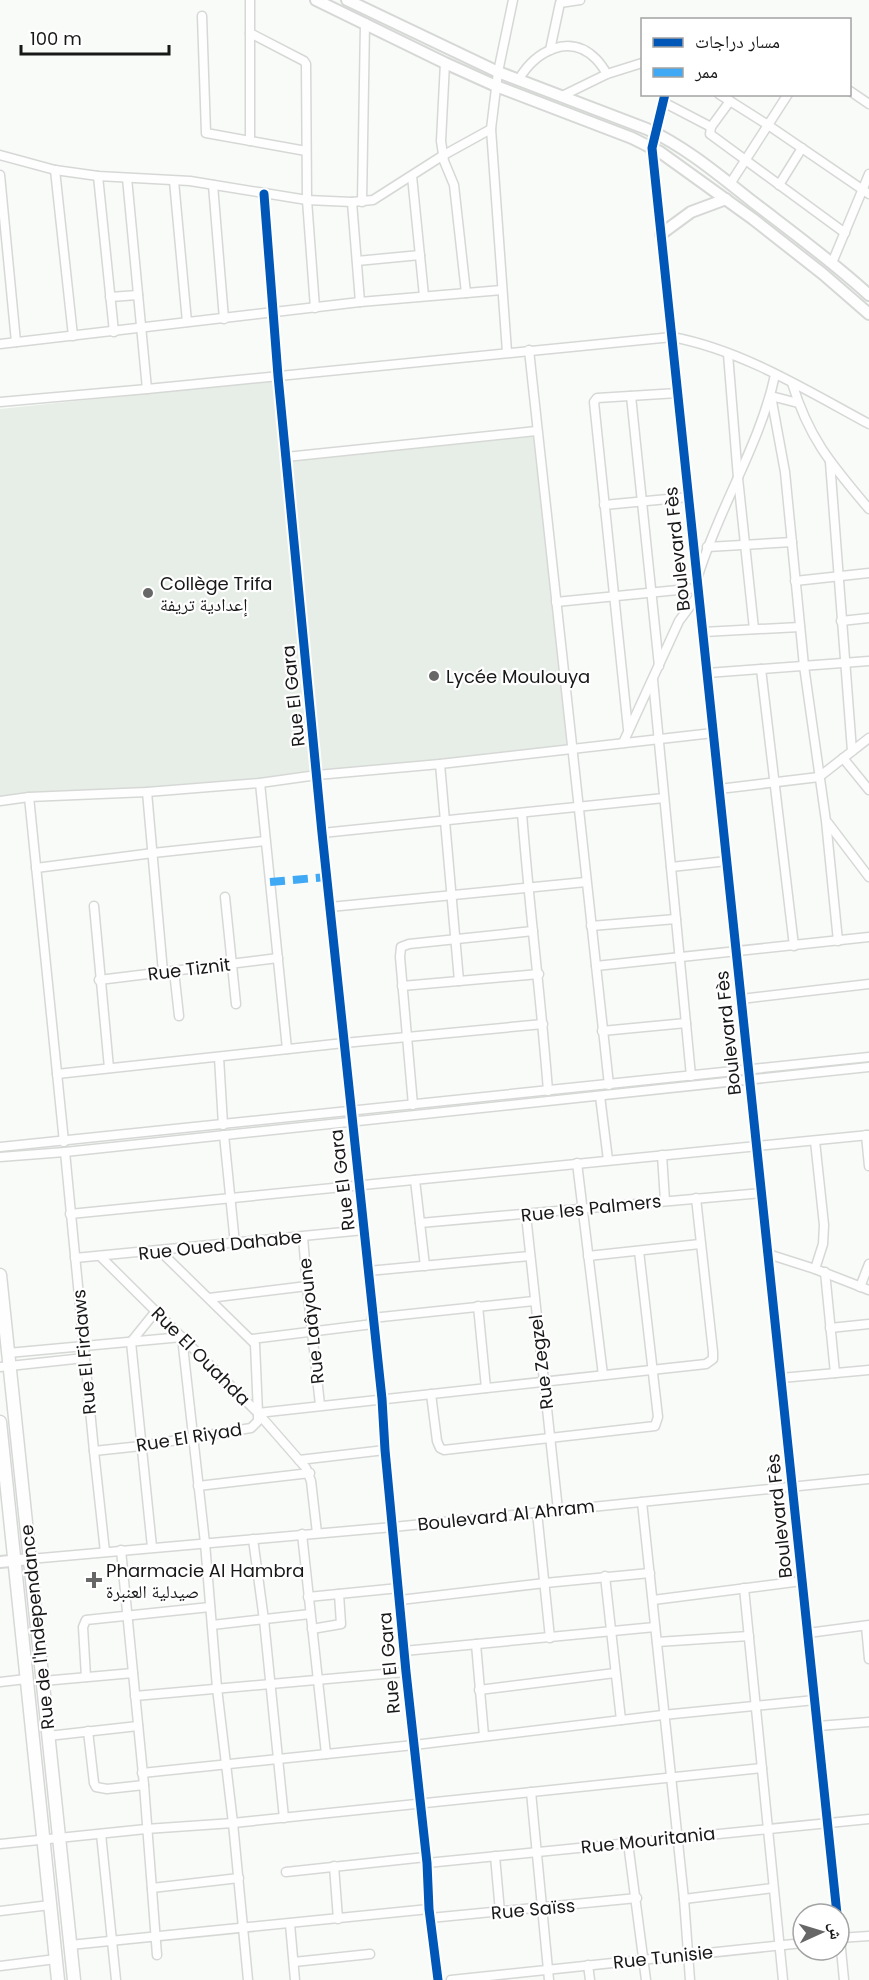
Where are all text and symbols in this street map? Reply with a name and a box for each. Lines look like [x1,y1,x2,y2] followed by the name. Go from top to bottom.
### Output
[21,18,170,56] scale bar
[641,18,851,96] legend
[30,26,82,51] text: 100 m
[695,29,780,54] text: مسار دراجات
[694,59,718,84] text: ممر
[658,485,696,613] street label: Boulevard Fès
[160,571,273,617] place label: Collège Trifa إعدادية تريفة
[141,586,155,600] marker: Collège Trifa إعدادية تريفة
[275,644,311,748] street label: Rue El Gara
[446,664,590,689] place label: Lycée Moulouya
[427,669,441,683] marker: Lycée Moulouya
[146,952,232,986] street label: Rue Tiznit
[709,969,747,1097] street label: Boulevard Fès
[323,1128,361,1232] street label: Rue El Gara
[520,1188,662,1228] street label: Rue les Palmers
[137,1224,303,1266] street label: Rue Oued Dahabe
[292,1257,330,1385] street label: Rue Laâyoune
[66,1288,102,1416] street label: Rue El Firdaws
[146,1301,256,1411] street label: Rue El Ouahda
[523,1313,559,1411] street label: Rue Zegzel
[134,1416,244,1458] street label: Rue El Riyad
[760,1452,798,1580] street label: Boulevard Fès
[416,1493,596,1537] street label: Boulevard Al Ahram
[14,1523,60,1731] street label: Rue de l'Independance
[106,1558,304,1604] place label: Pharmacie Al Hambra صيدلية العنبرة
[87,1573,101,1587] marker: Pharmacie Al Hambra صيدلية العنبرة
[372,1611,406,1715] street label: Rue El Gara
[580,1821,716,1859] street label: Rue Mouritania
[490,1893,576,1925] street label: Rue Saïss
[791,1902,851,1962] north arrow
[823,1922,848,1940] text: ش
[612,1939,714,1975] street label: Rue Tunisie

